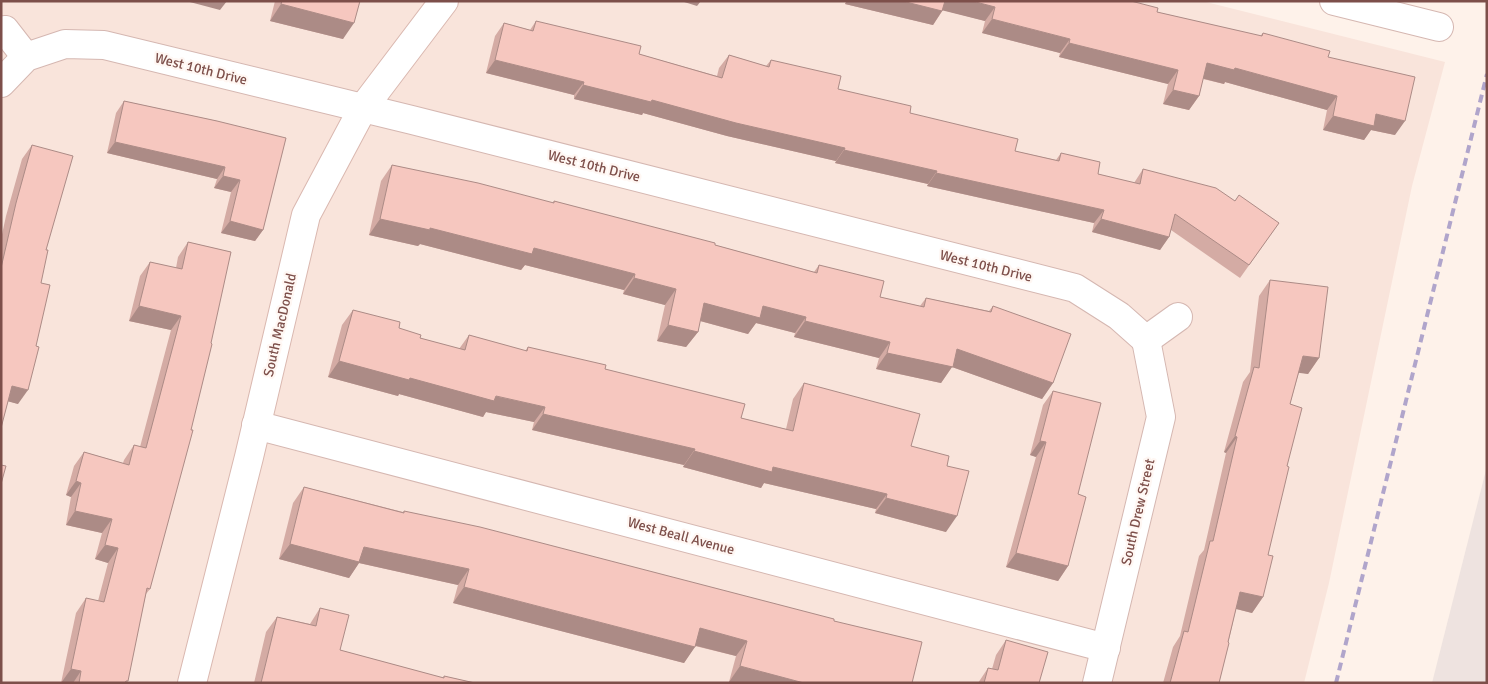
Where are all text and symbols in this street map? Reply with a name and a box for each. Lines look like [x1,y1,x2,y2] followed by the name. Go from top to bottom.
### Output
[153,49,249,89] street label: West 10th Drive
[546,146,642,186] street label: West 10th Drive
[938,246,1034,286] street label: West 10th Drive
[260,272,300,378] street label: South MacDonald
[1117,457,1159,567] street label: South Drew Street
[626,514,736,558] street label: West Beall Avenue

